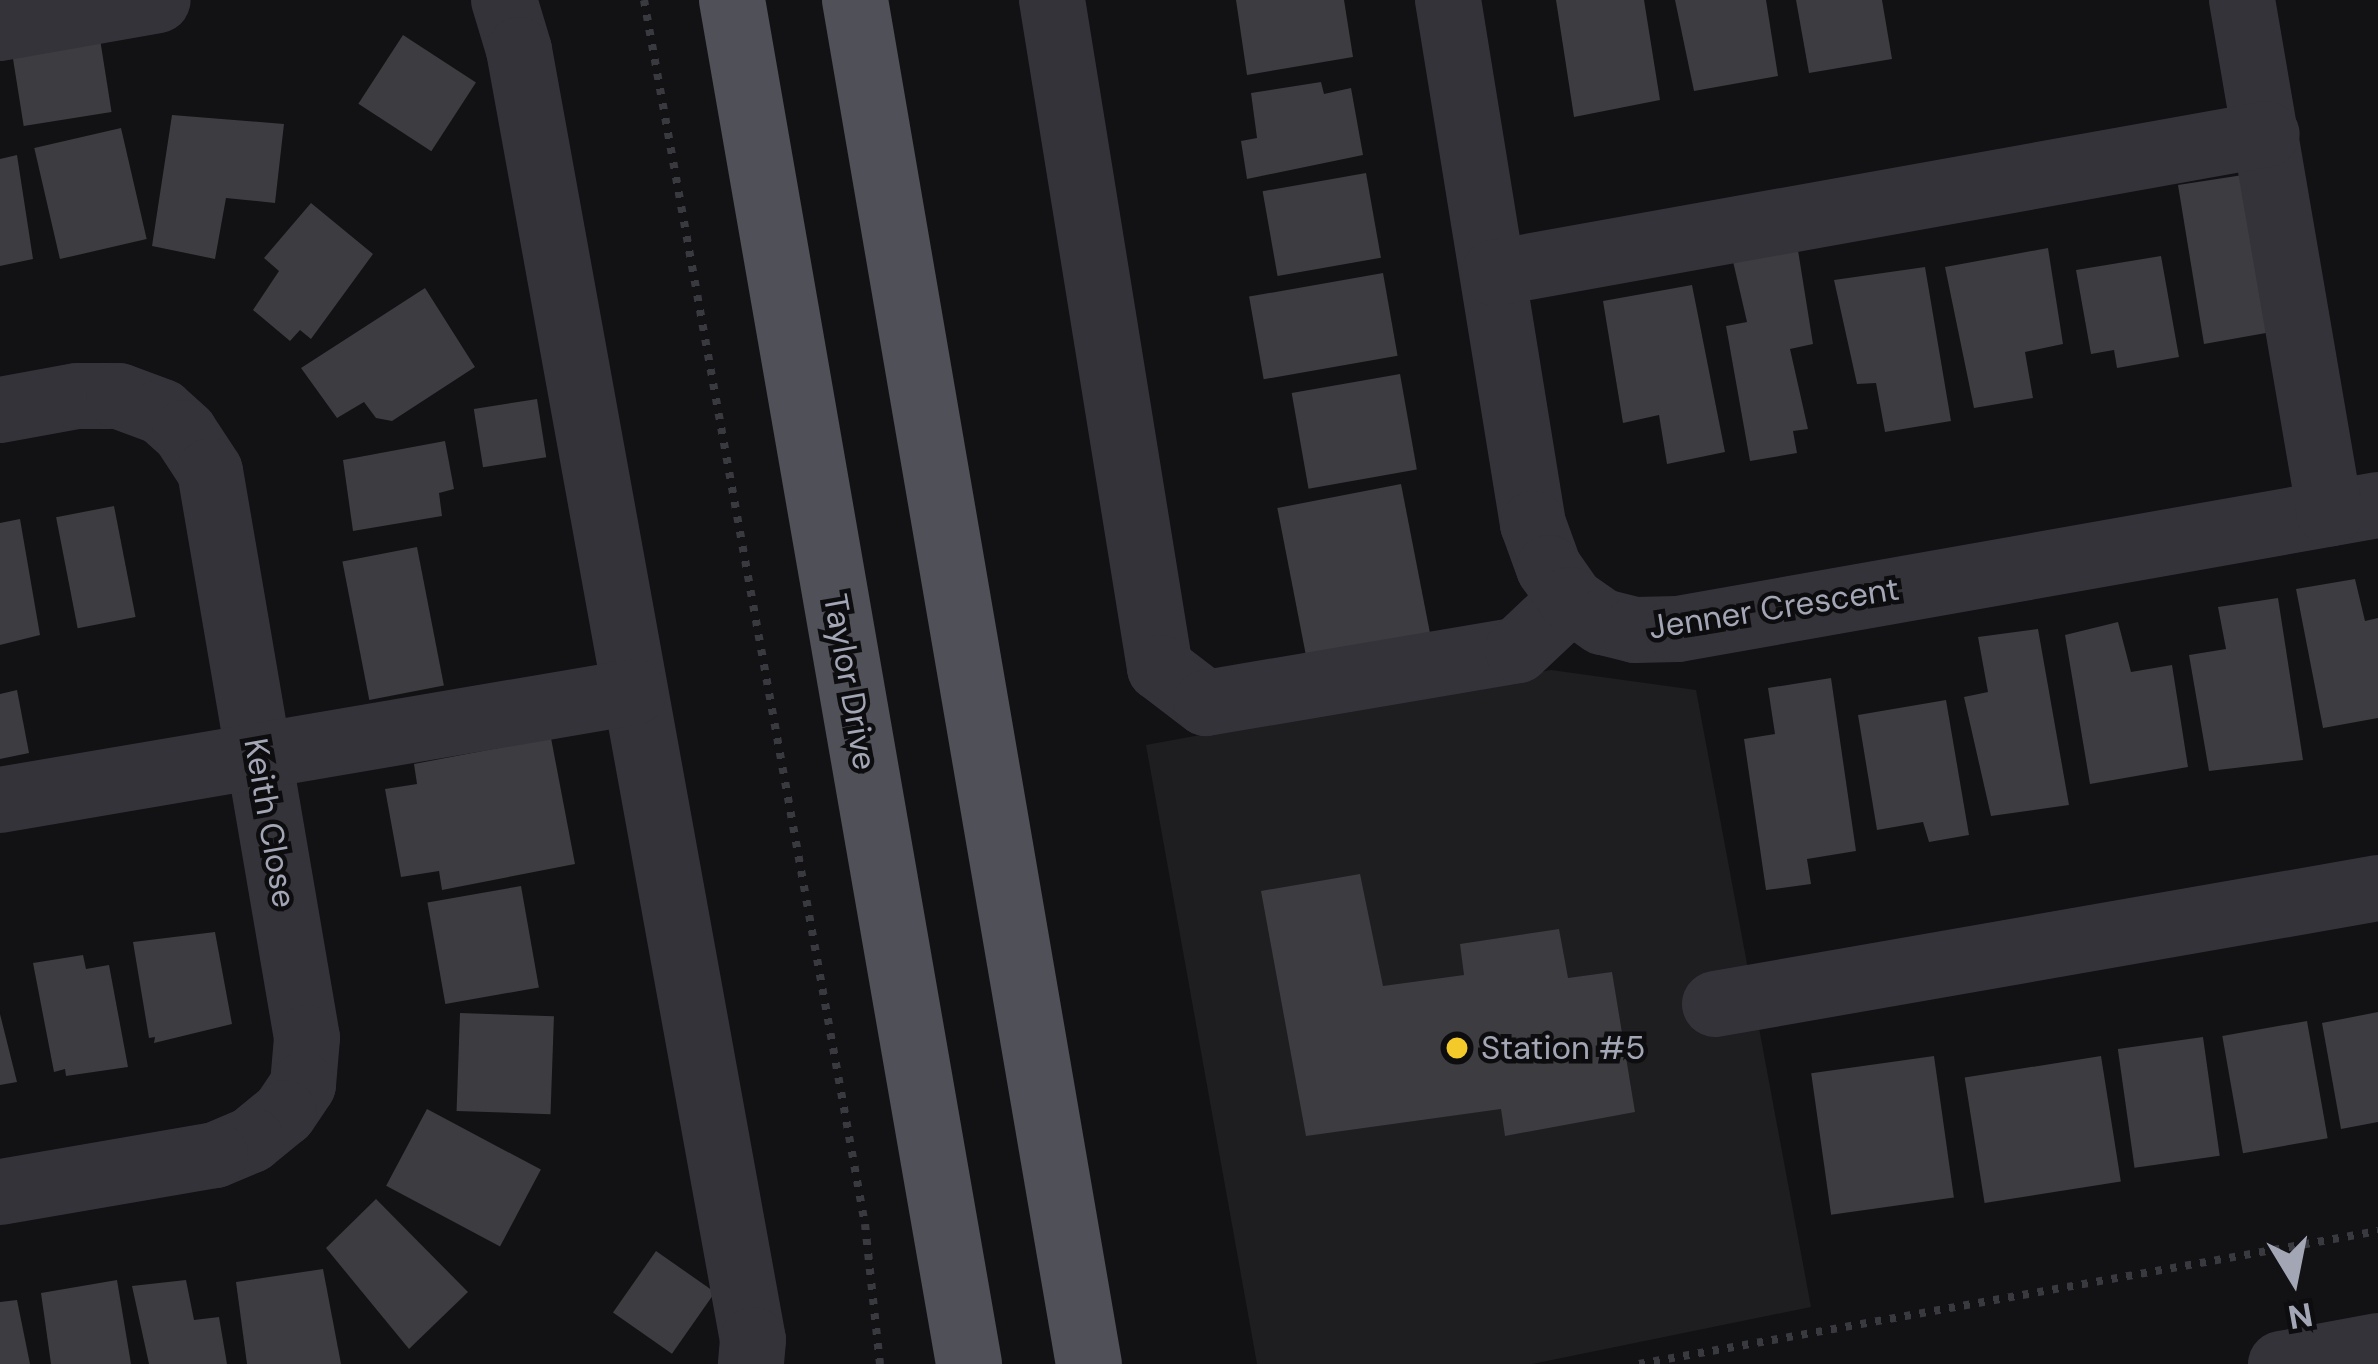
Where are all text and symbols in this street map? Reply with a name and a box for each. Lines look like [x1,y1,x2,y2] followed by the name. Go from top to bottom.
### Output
[1646,569,1902,647] street label: Jenner Crescent
[815,591,885,773] street label: Taylor Drive
[236,735,304,911] street label: Keith Close
[1481,1028,1645,1068] place label: Station #5
[1444,1035,1470,1061] marker: Station #5
[2234,1220,2354,1340] north arrow
[2285,1293,2316,1339] text: N

